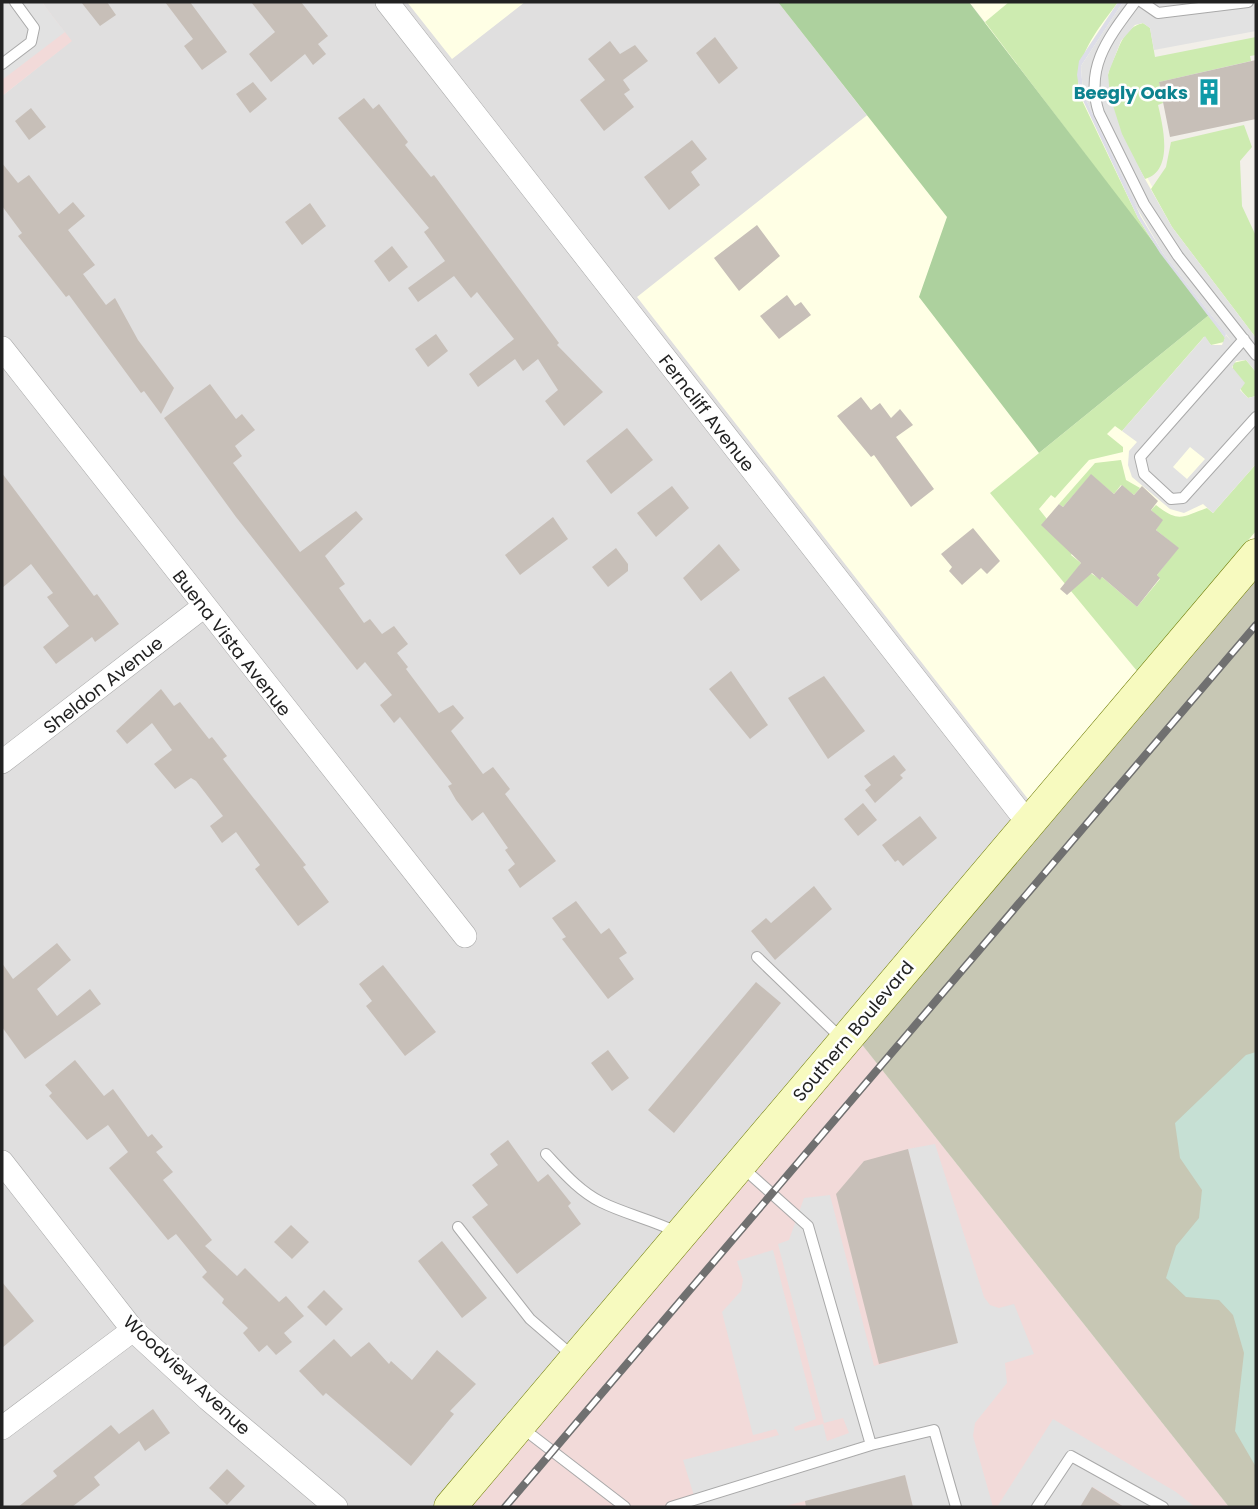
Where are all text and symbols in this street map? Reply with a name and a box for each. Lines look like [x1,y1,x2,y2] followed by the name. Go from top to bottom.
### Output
[1194,77,1224,107] building icon: Beegly Oaks
[1074,80,1188,105] place label: Beegly Oaks
[653,349,761,477] street label: Ferncliff Avenue
[167,565,297,721] street label: Buena Vista Avenue
[38,630,168,740] street label: Sheldon Avenue
[787,955,919,1107] street label: Southern Boulevard
[118,1309,256,1441] street label: Woodview Avenue

